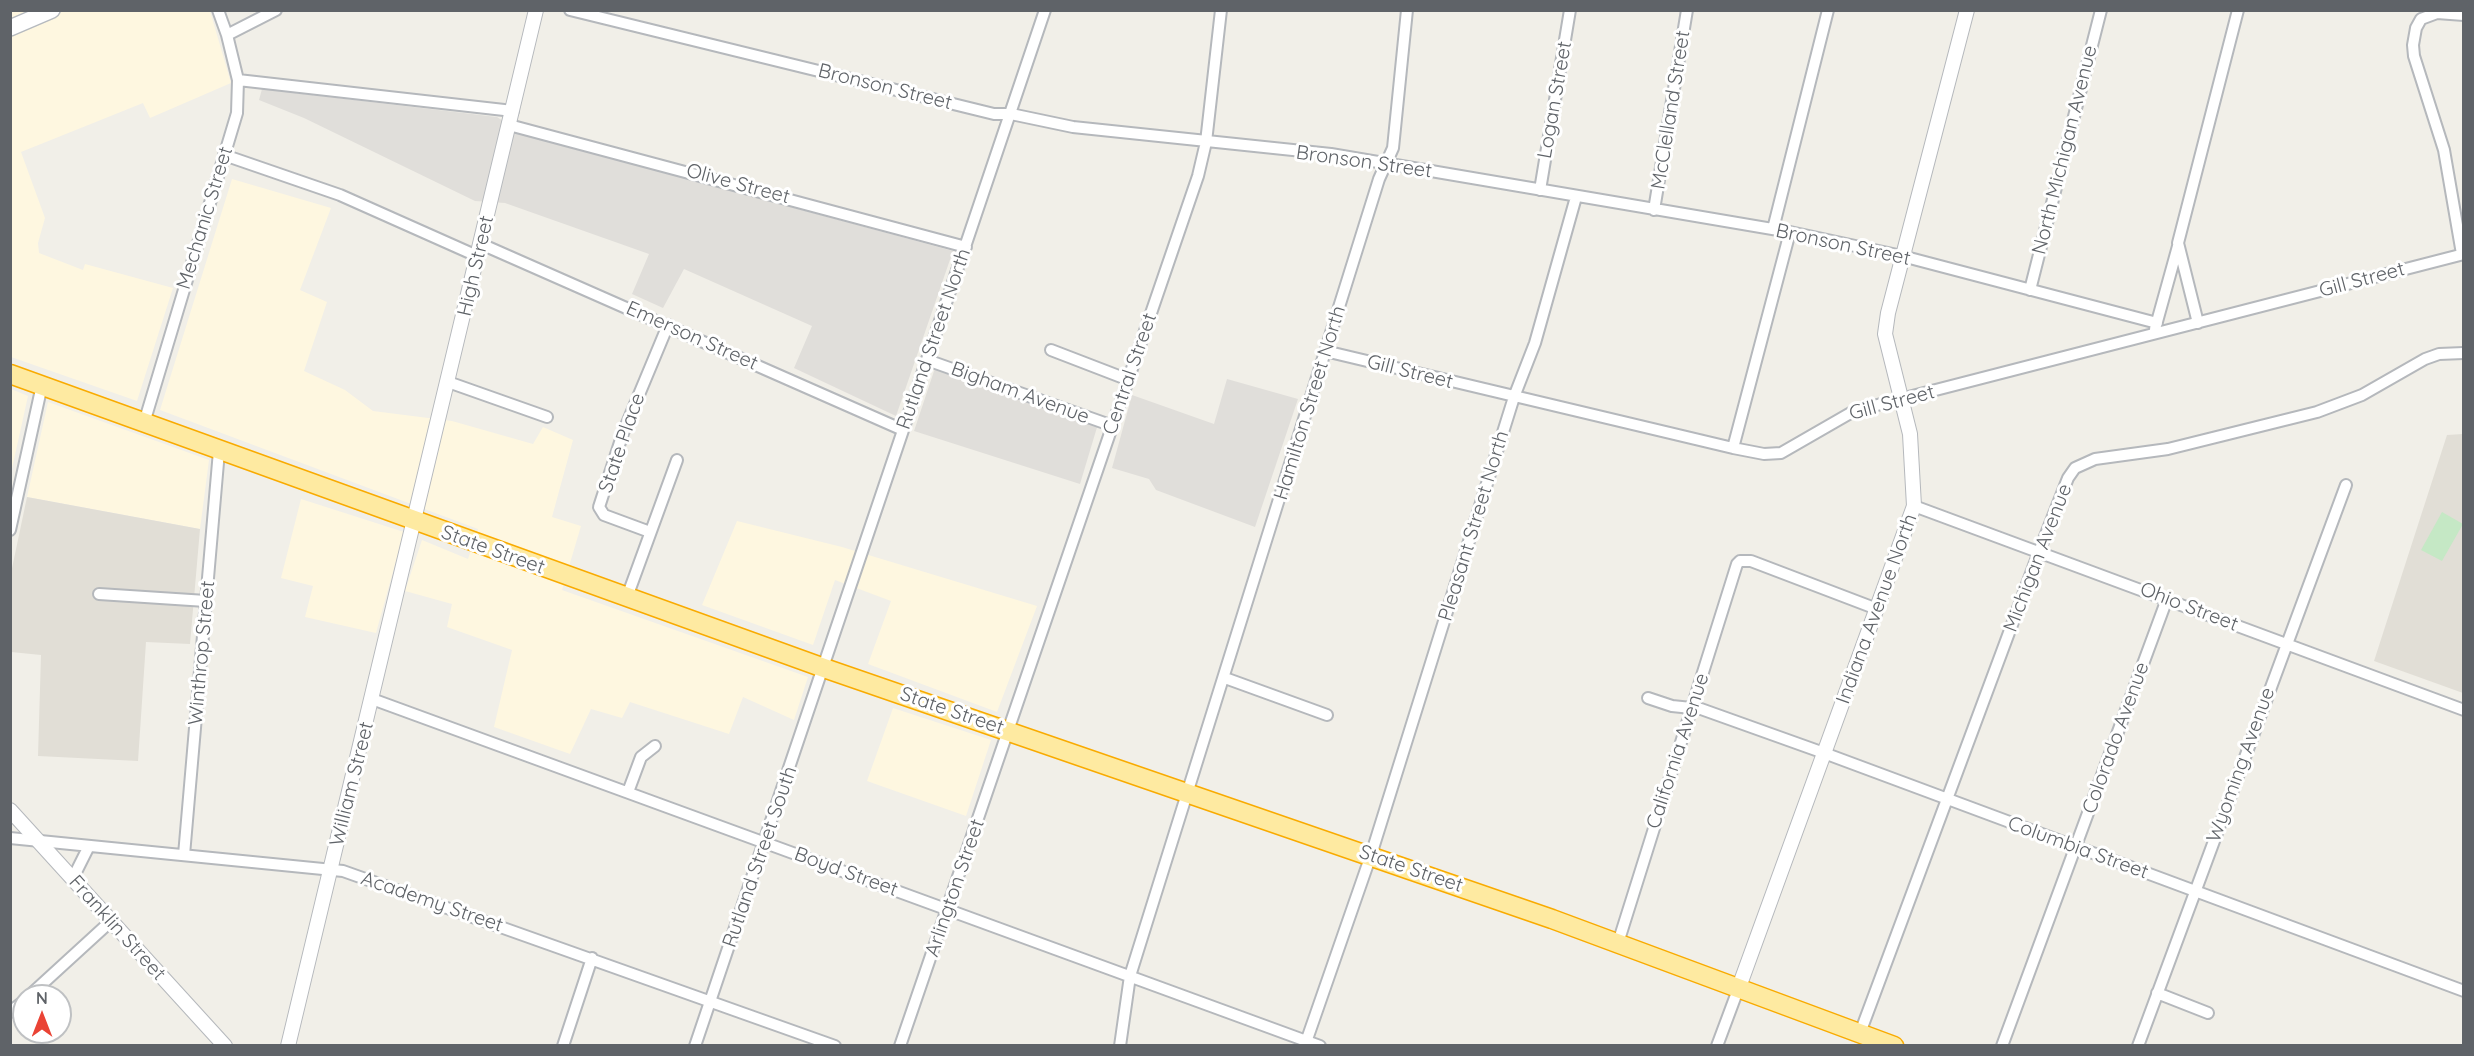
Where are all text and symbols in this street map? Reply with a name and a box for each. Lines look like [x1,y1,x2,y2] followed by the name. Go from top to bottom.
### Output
[1647,29,1695,191] street label: McClelland Street
[1533,39,1577,161] street label: Logan Street
[2027,43,2103,257] street label: North Michigan Avenue
[816,59,954,115] street label: Bronson Street
[1294,141,1434,183] street label: Bronson Street
[172,144,238,292] street label: Mechanic Street
[684,159,792,209] street label: Olive Street
[453,213,499,319] street label: High Street
[1773,219,1913,271] street label: Bronson Street
[892,245,976,433] street label: Rutland Street North
[2317,257,2407,303] street label: Gill Street
[622,296,762,376] street label: Emerson Street
[1269,303,1351,503] street label: Hamilton Street North
[1098,310,1162,438] street label: Central Street
[1365,350,1455,394] street label: Gill Street
[948,357,1092,429] street label: Bigham Avenue
[1847,380,1937,426] street label: Gill Street
[594,390,650,496] street label: State Place
[1434,428,1514,624] street label: Pleasant Street North
[1999,481,2077,635] street label: Michigan Avenue
[1831,511,1923,707] street label: Indiana Avenue North
[438,520,548,580] street label: State Street
[2137,577,2241,637] street label: Ohio Street
[184,580,220,726] street label: Winthrop Street
[2077,659,2155,817] street label: Colorado Avenue
[1642,670,1714,832] street label: California Avenue
[897,682,1007,740] street label: State Street
[2202,684,2280,846] street label: Wyoming Avenue
[325,719,379,849] street label: William Street
[718,763,802,951] street label: Rutland Street South
[2004,811,2152,885] street label: Columbia Street
[920,816,990,960] street label: Arlington Street
[1356,840,1466,898] street label: State Street
[791,842,901,902] street label: Boyd Street
[358,866,506,938] street label: Academy Street
[63,870,171,986] street label: Franklin Street
[12,984,72,1044] north arrow
[36,988,48,1008] text: N

